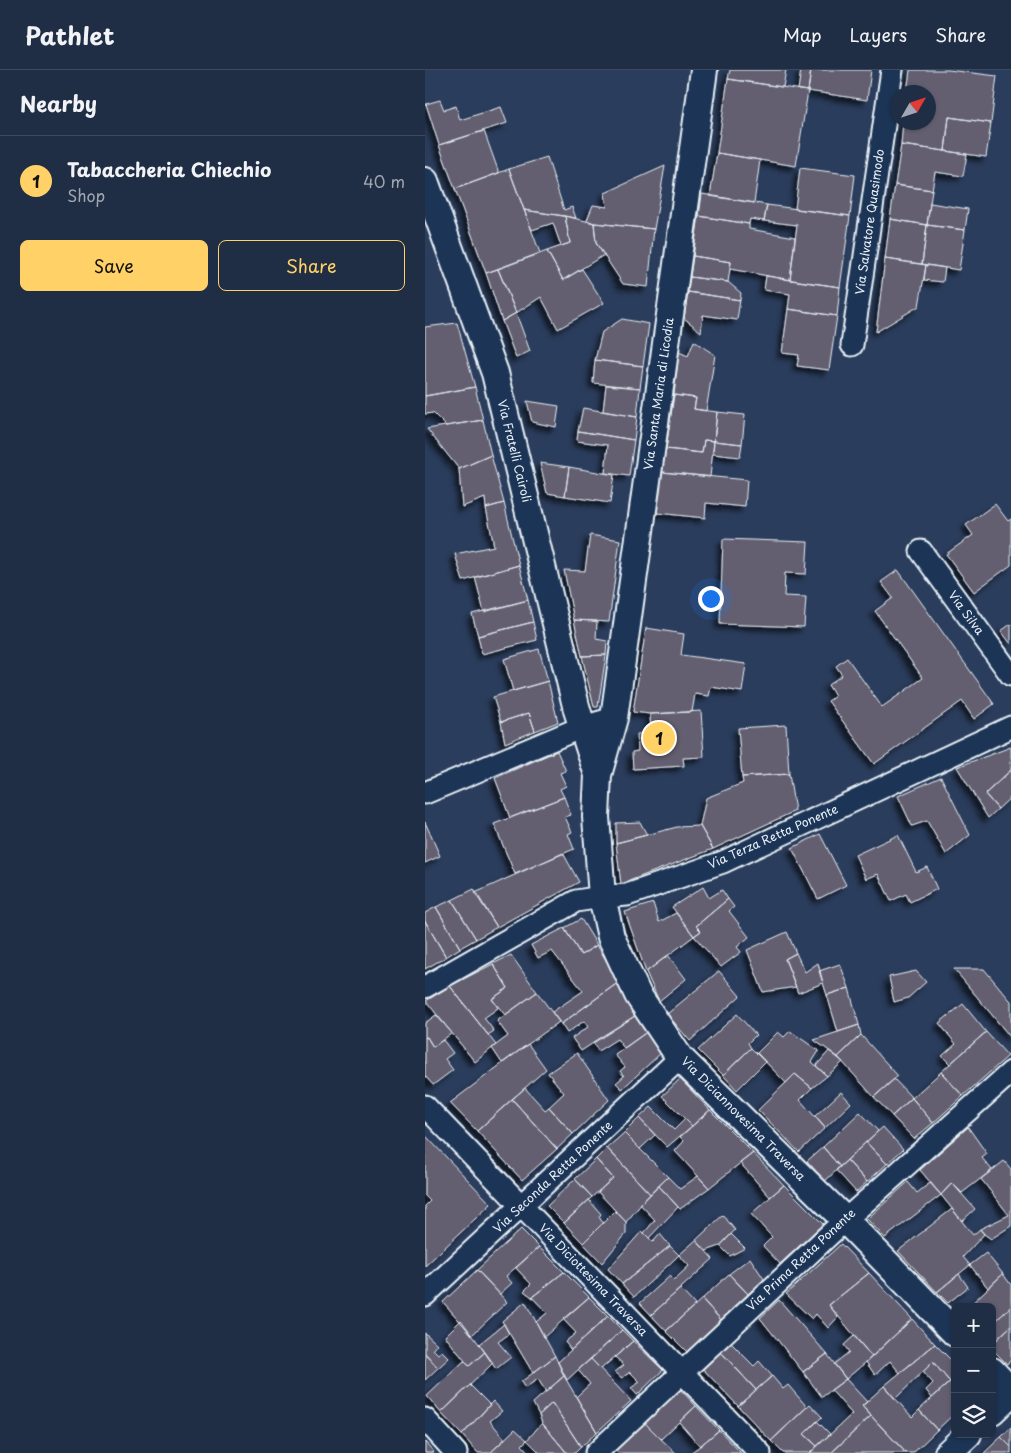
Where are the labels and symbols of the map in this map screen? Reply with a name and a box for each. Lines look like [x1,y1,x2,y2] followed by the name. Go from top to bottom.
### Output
[891,85,936,130] north arrow
[850,148,888,296] street label: Via Salvatore Quasimodo
[638,316,678,471] street label: Via Santa Maria di Licodia
[494,398,536,504] street label: Via Fratelli Cairoli
[698,586,724,612] your location
[945,586,989,639] street label: Via Silva
[643,719,675,757] pin: 1
[705,799,841,873] street label: Via Terza Retta Ponente
[677,1052,810,1185] street label: Via Diciannovesima Traversa
[489,1116,616,1237] street label: Via Seconda Retta Ponente
[742,1203,859,1315] street label: Via Prima Retta Ponente
[535,1219,653,1340] street label: Via Diciottesima Traversa

